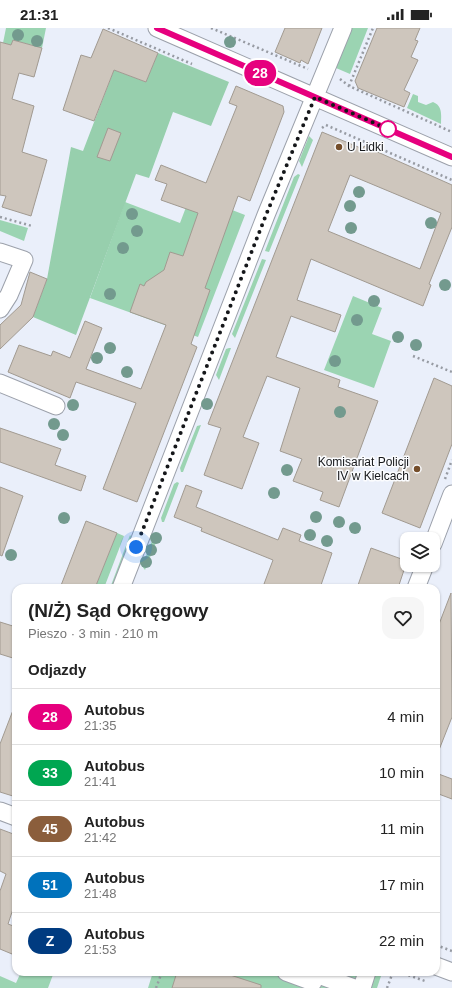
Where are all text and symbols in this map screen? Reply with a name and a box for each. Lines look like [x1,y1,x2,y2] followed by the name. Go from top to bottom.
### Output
[20,6,58,23] text: 21:31
[242,60,278,86] line badge: 28
[252,65,268,81] text: 28
[379,120,397,138] unlabelled marker
[347,140,384,154] place label: U Lidki
[334,142,344,152] marker: U Lidki
[318,455,409,483] place label: Komisariat Policji IV w Kielcach
[412,464,422,474] marker: Komisariat Policji IV w Kielcach
[400,532,440,572] map controls
[400,532,440,572] button: layers
[126,537,146,557] your location
[382,597,424,639] button: heart
[28,600,209,621] text: (N/Ż) Sąd Okręgowy
[28,626,158,641] text: Pieszo · 3 min · 210 m
[28,661,86,678] text: Odjazdy
[84,701,145,718] text: Autobus
[387,708,424,725] text: 4 min
[42,709,58,725] text: 28
[84,718,117,733] text: 21:35
[84,757,145,774] text: Autobus
[379,764,424,781] text: 10 min
[42,765,58,781] text: 33
[84,774,117,789] text: 21:41
[84,813,145,830] text: Autobus
[380,820,424,837] text: 11 min
[42,821,58,837] text: 45
[84,830,117,845] text: 21:42
[84,869,145,886] text: Autobus
[379,876,424,893] text: 17 min
[42,877,58,893] text: 51
[84,886,117,901] text: 21:48
[84,925,145,942] text: Autobus
[379,932,424,949] text: 22 min
[46,933,54,949] text: Z
[84,942,117,957] text: 21:53

